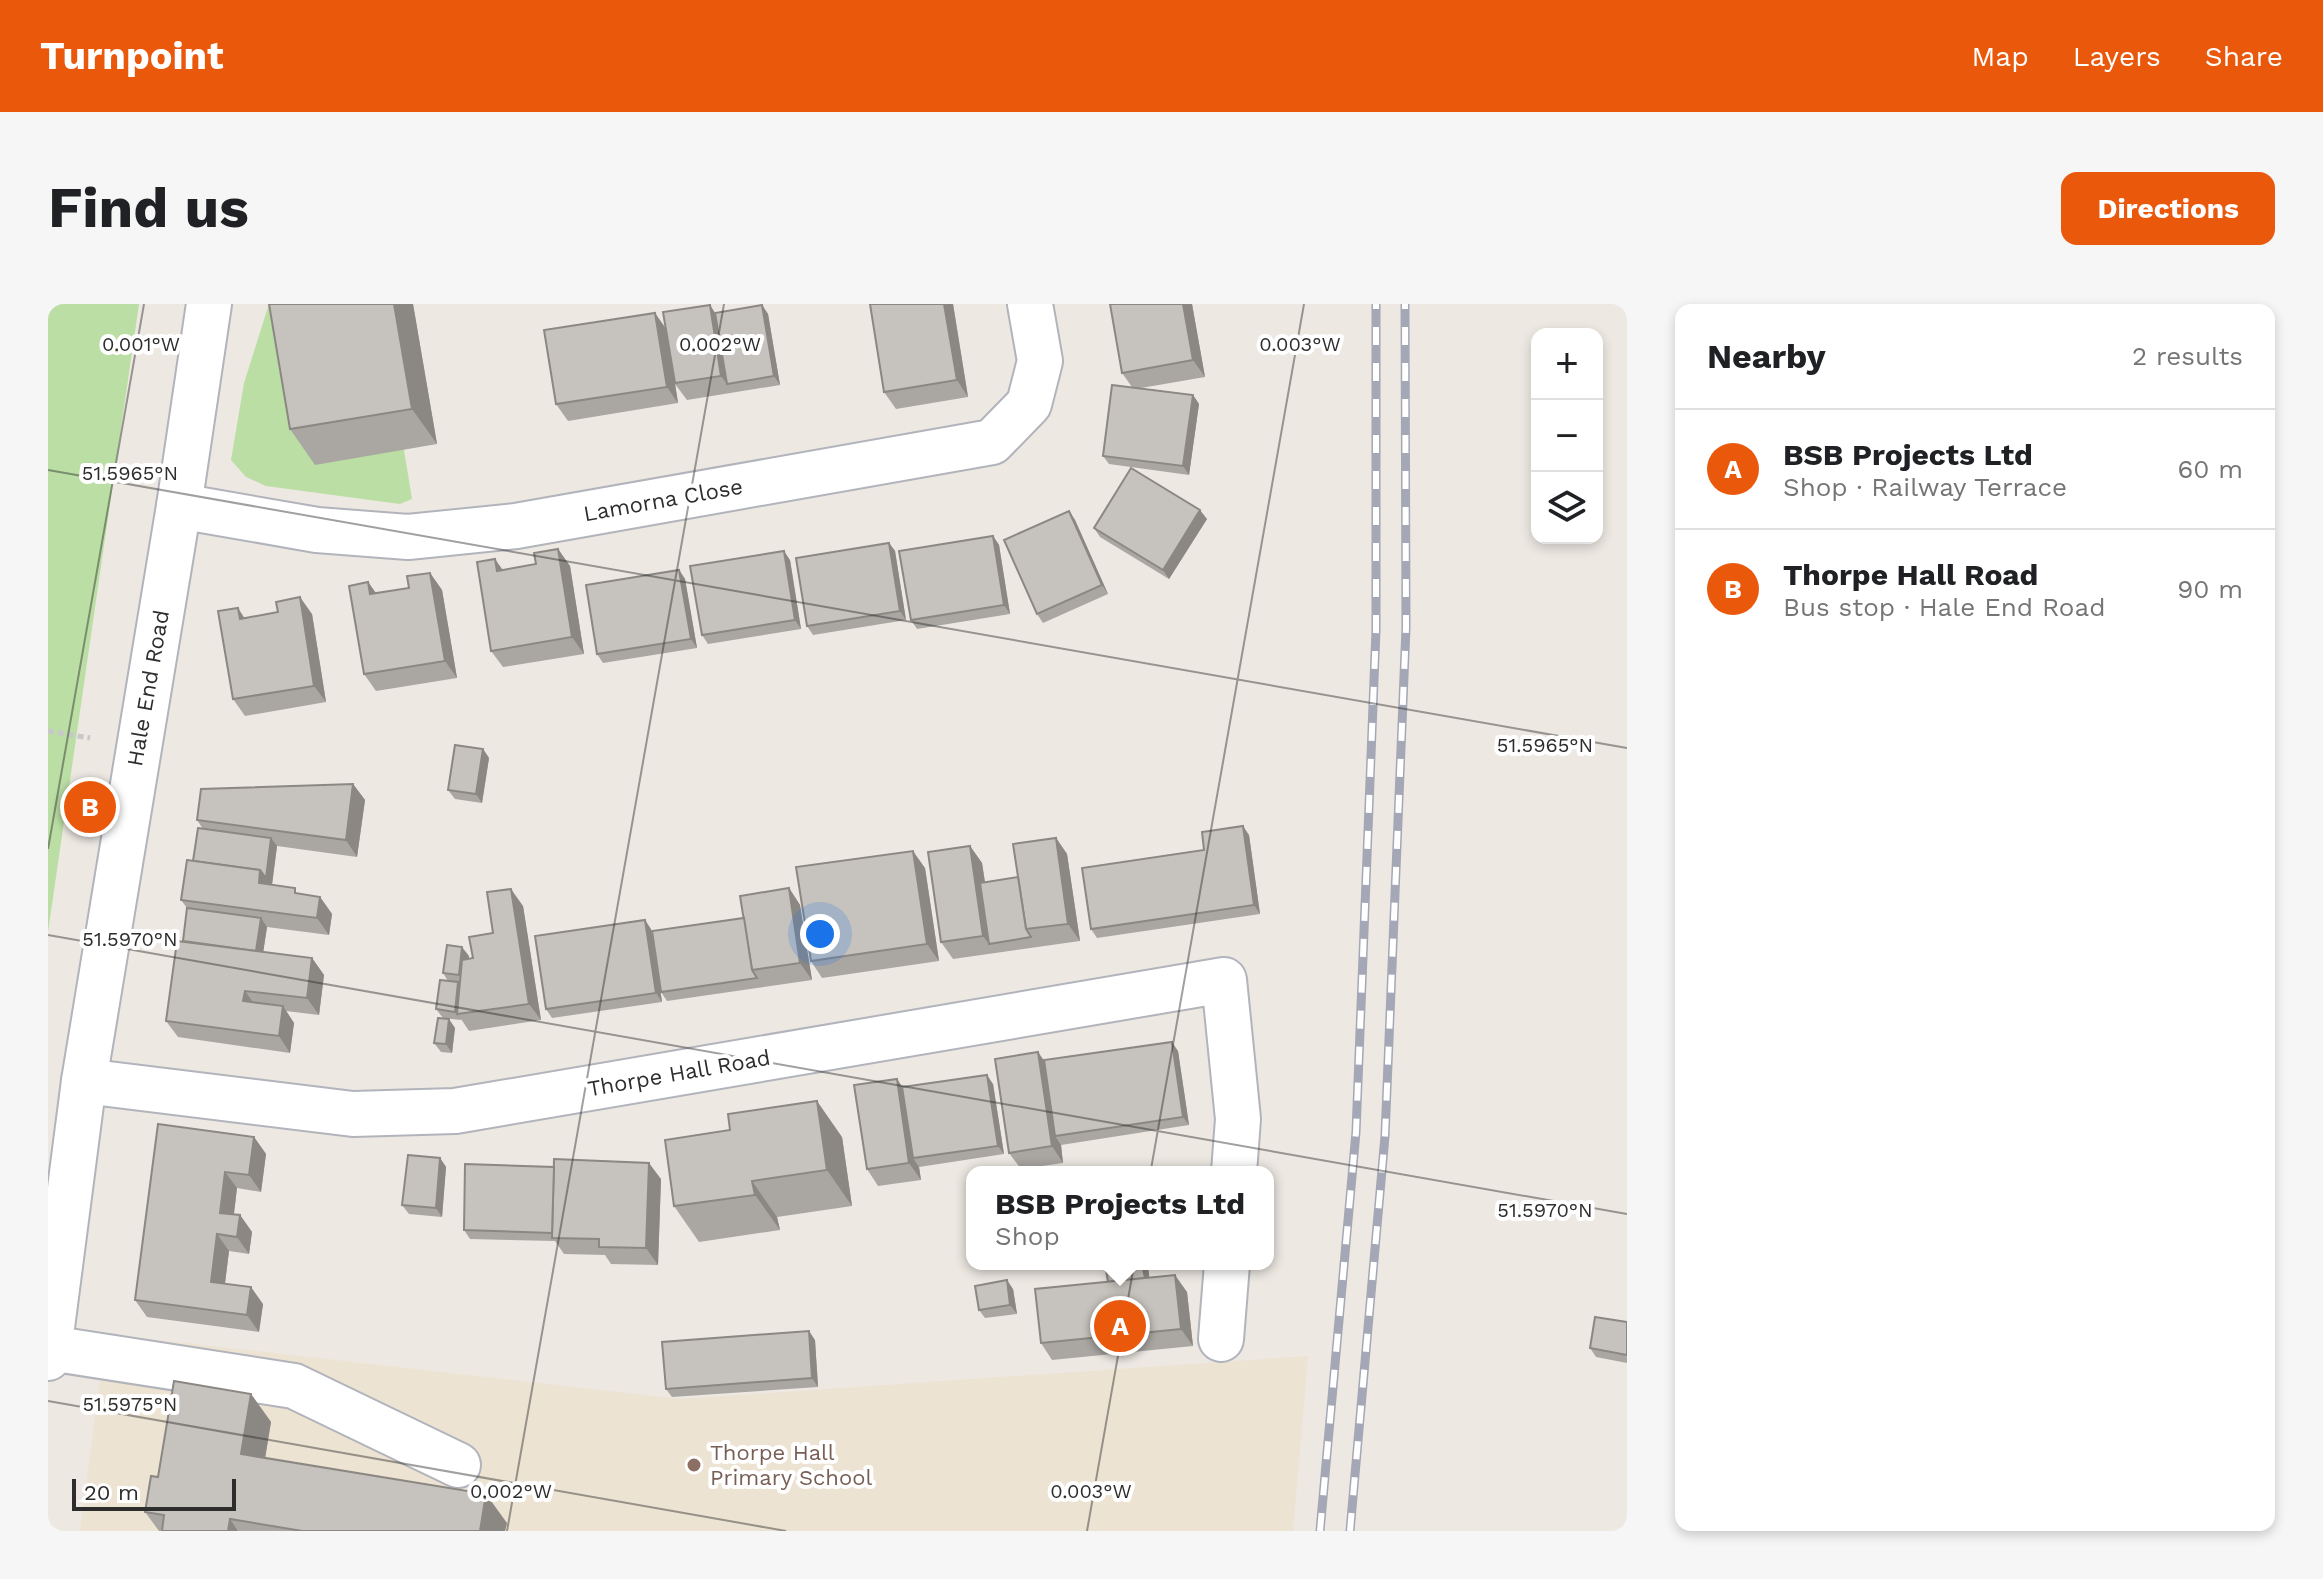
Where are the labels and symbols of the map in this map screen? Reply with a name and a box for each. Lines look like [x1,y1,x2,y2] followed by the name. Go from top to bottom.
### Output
[102,332,180,356] text: 0.001°W
[679,332,761,356] text: 0.002°W
[1259,332,1341,356] text: 0.003°W
[82,461,178,485] text: 51.5965°N
[581,474,745,526] street label: Lamorna Close
[122,608,174,768] street label: Hale End Road
[1497,733,1593,757] text: 51.5965°N
[64,777,116,837] pin: B
[800,914,840,954] your location
[82,927,178,951] text: 51.5970°N
[586,1045,772,1101] street label: Thorpe Hall Road
[1497,1198,1593,1222] text: 51.5970°N
[1094,1296,1146,1356] pin: A
[82,1392,178,1416] text: 51.5975°N
[710,1440,872,1490] place label: Thorpe Hall Primary School
[685,1456,703,1474] marker: Thorpe Hall Primary School
[72,1475,236,1511] scale bar
[470,1479,552,1503] text: 0.002°W
[1050,1479,1132,1503] text: 0.003°W

